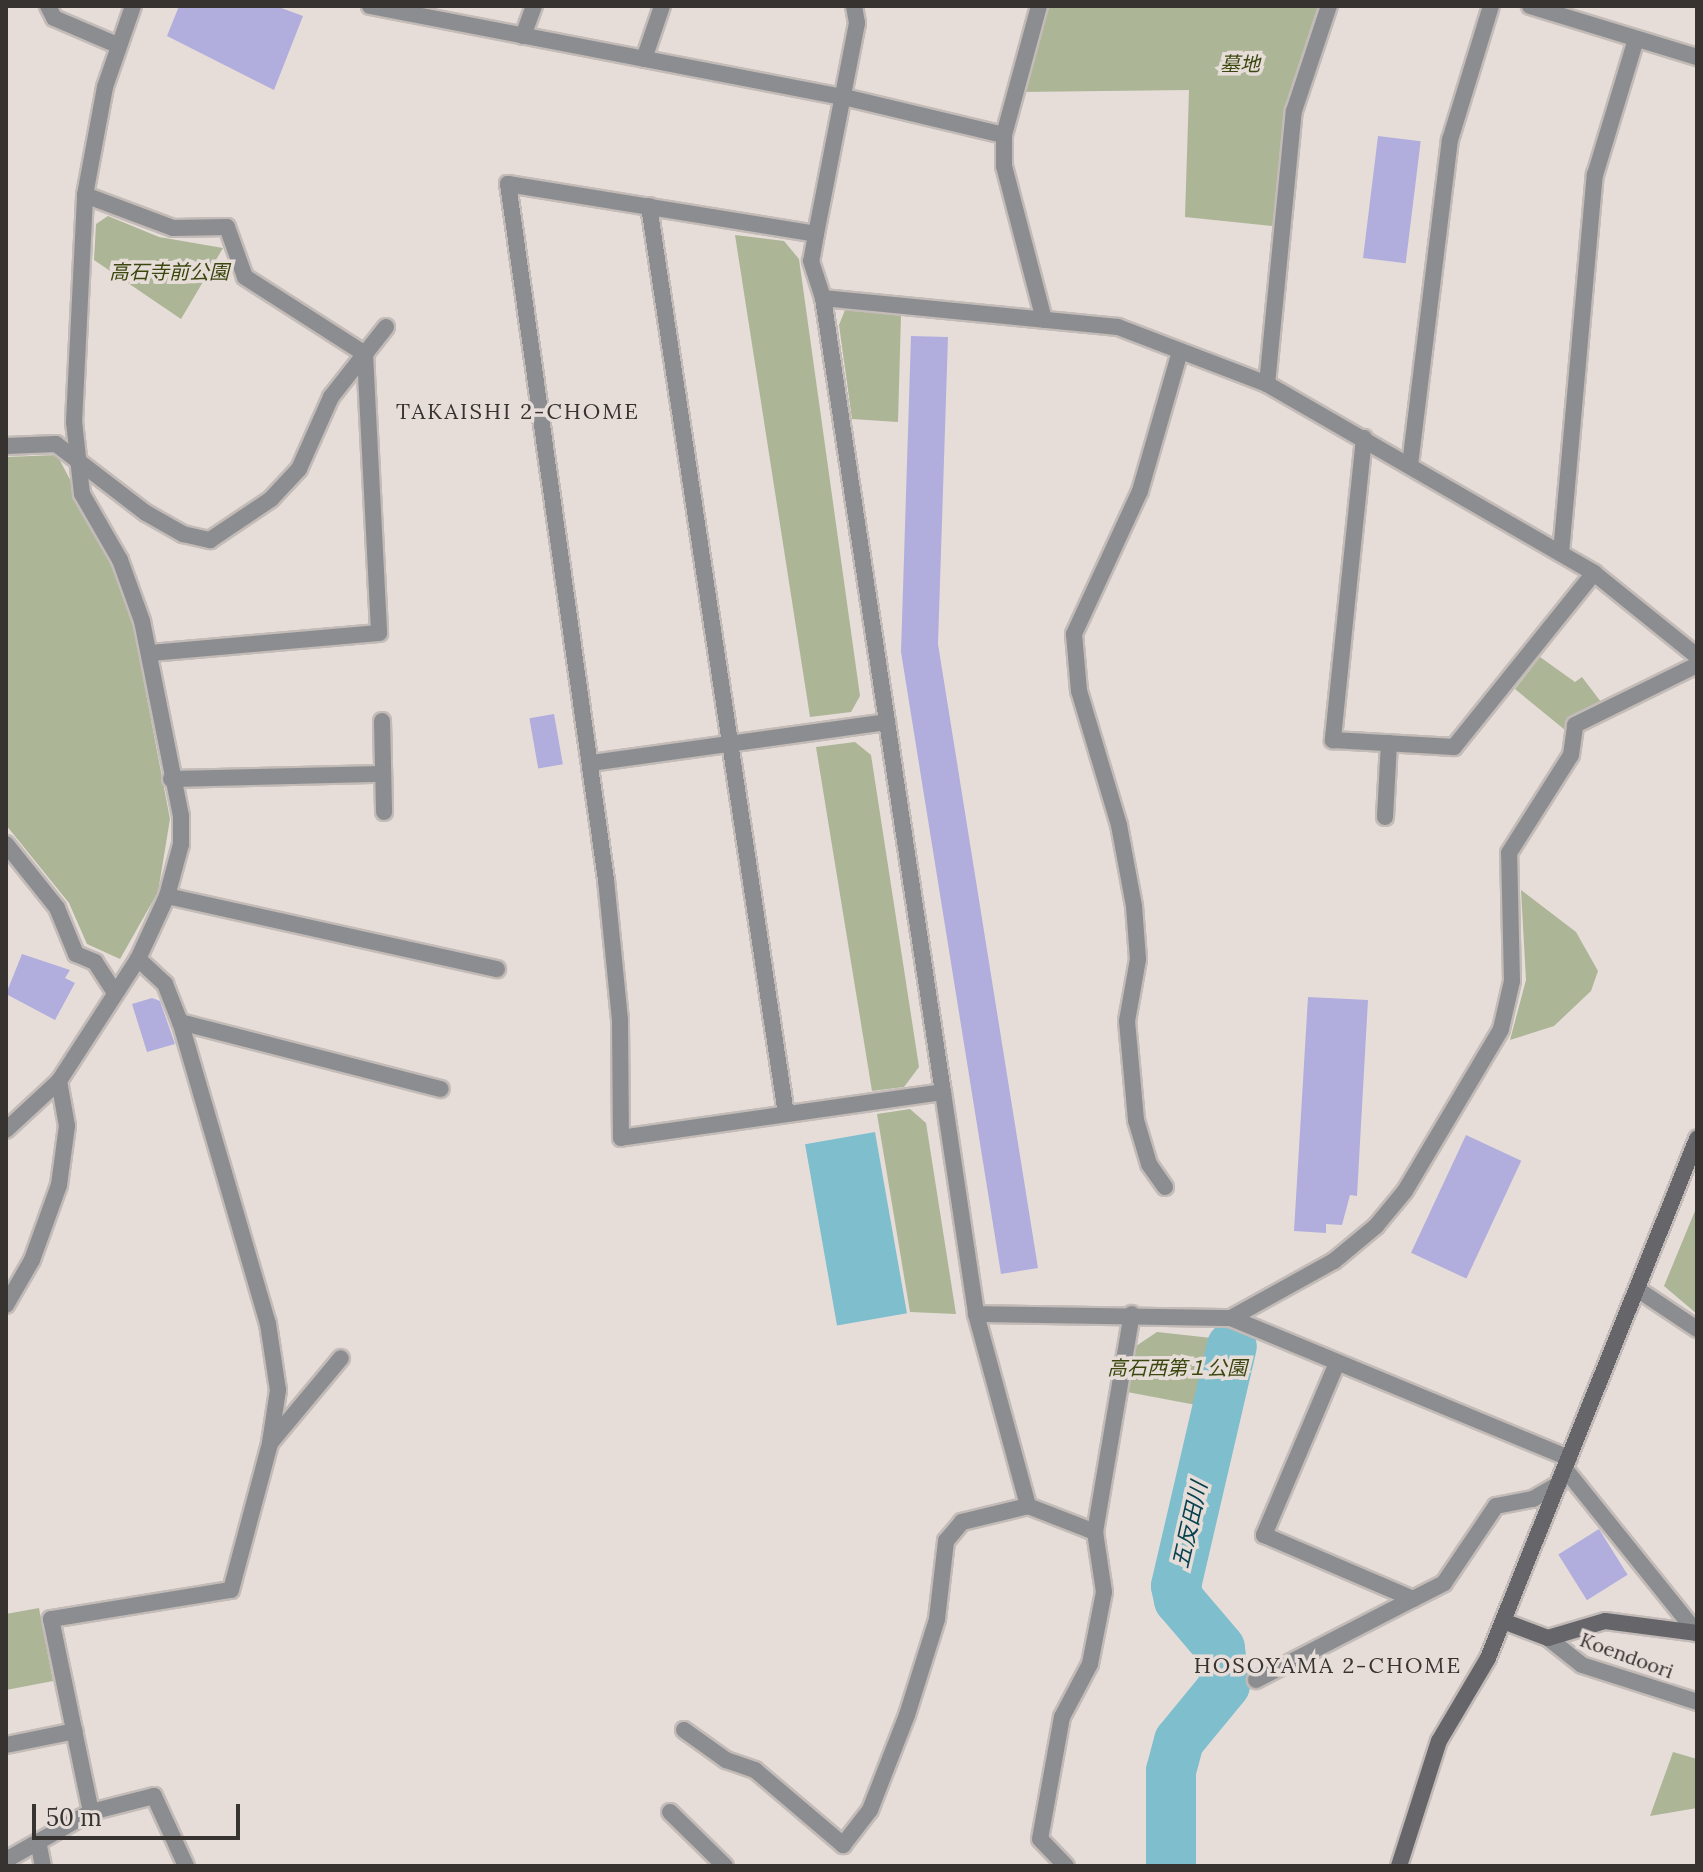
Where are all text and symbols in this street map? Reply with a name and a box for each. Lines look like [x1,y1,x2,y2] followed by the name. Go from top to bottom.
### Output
[1220,51,1260,75] park label: 墓地
[109,259,229,283] park label: 高石寺前公園
[396,399,640,425] district label: TAKAISHI 2-CHOME
[1107,1355,1247,1379] park label: 高石西第１公園
[1167,1479,1213,1571] water label: 五反田川
[1577,1627,1677,1683] street label: Koendoori
[1194,1653,1462,1679] district label: HOSOYAMA 2-CHOME
[36,1788,244,1838] scale bar
[46,1802,102,1833] text: 50 m

